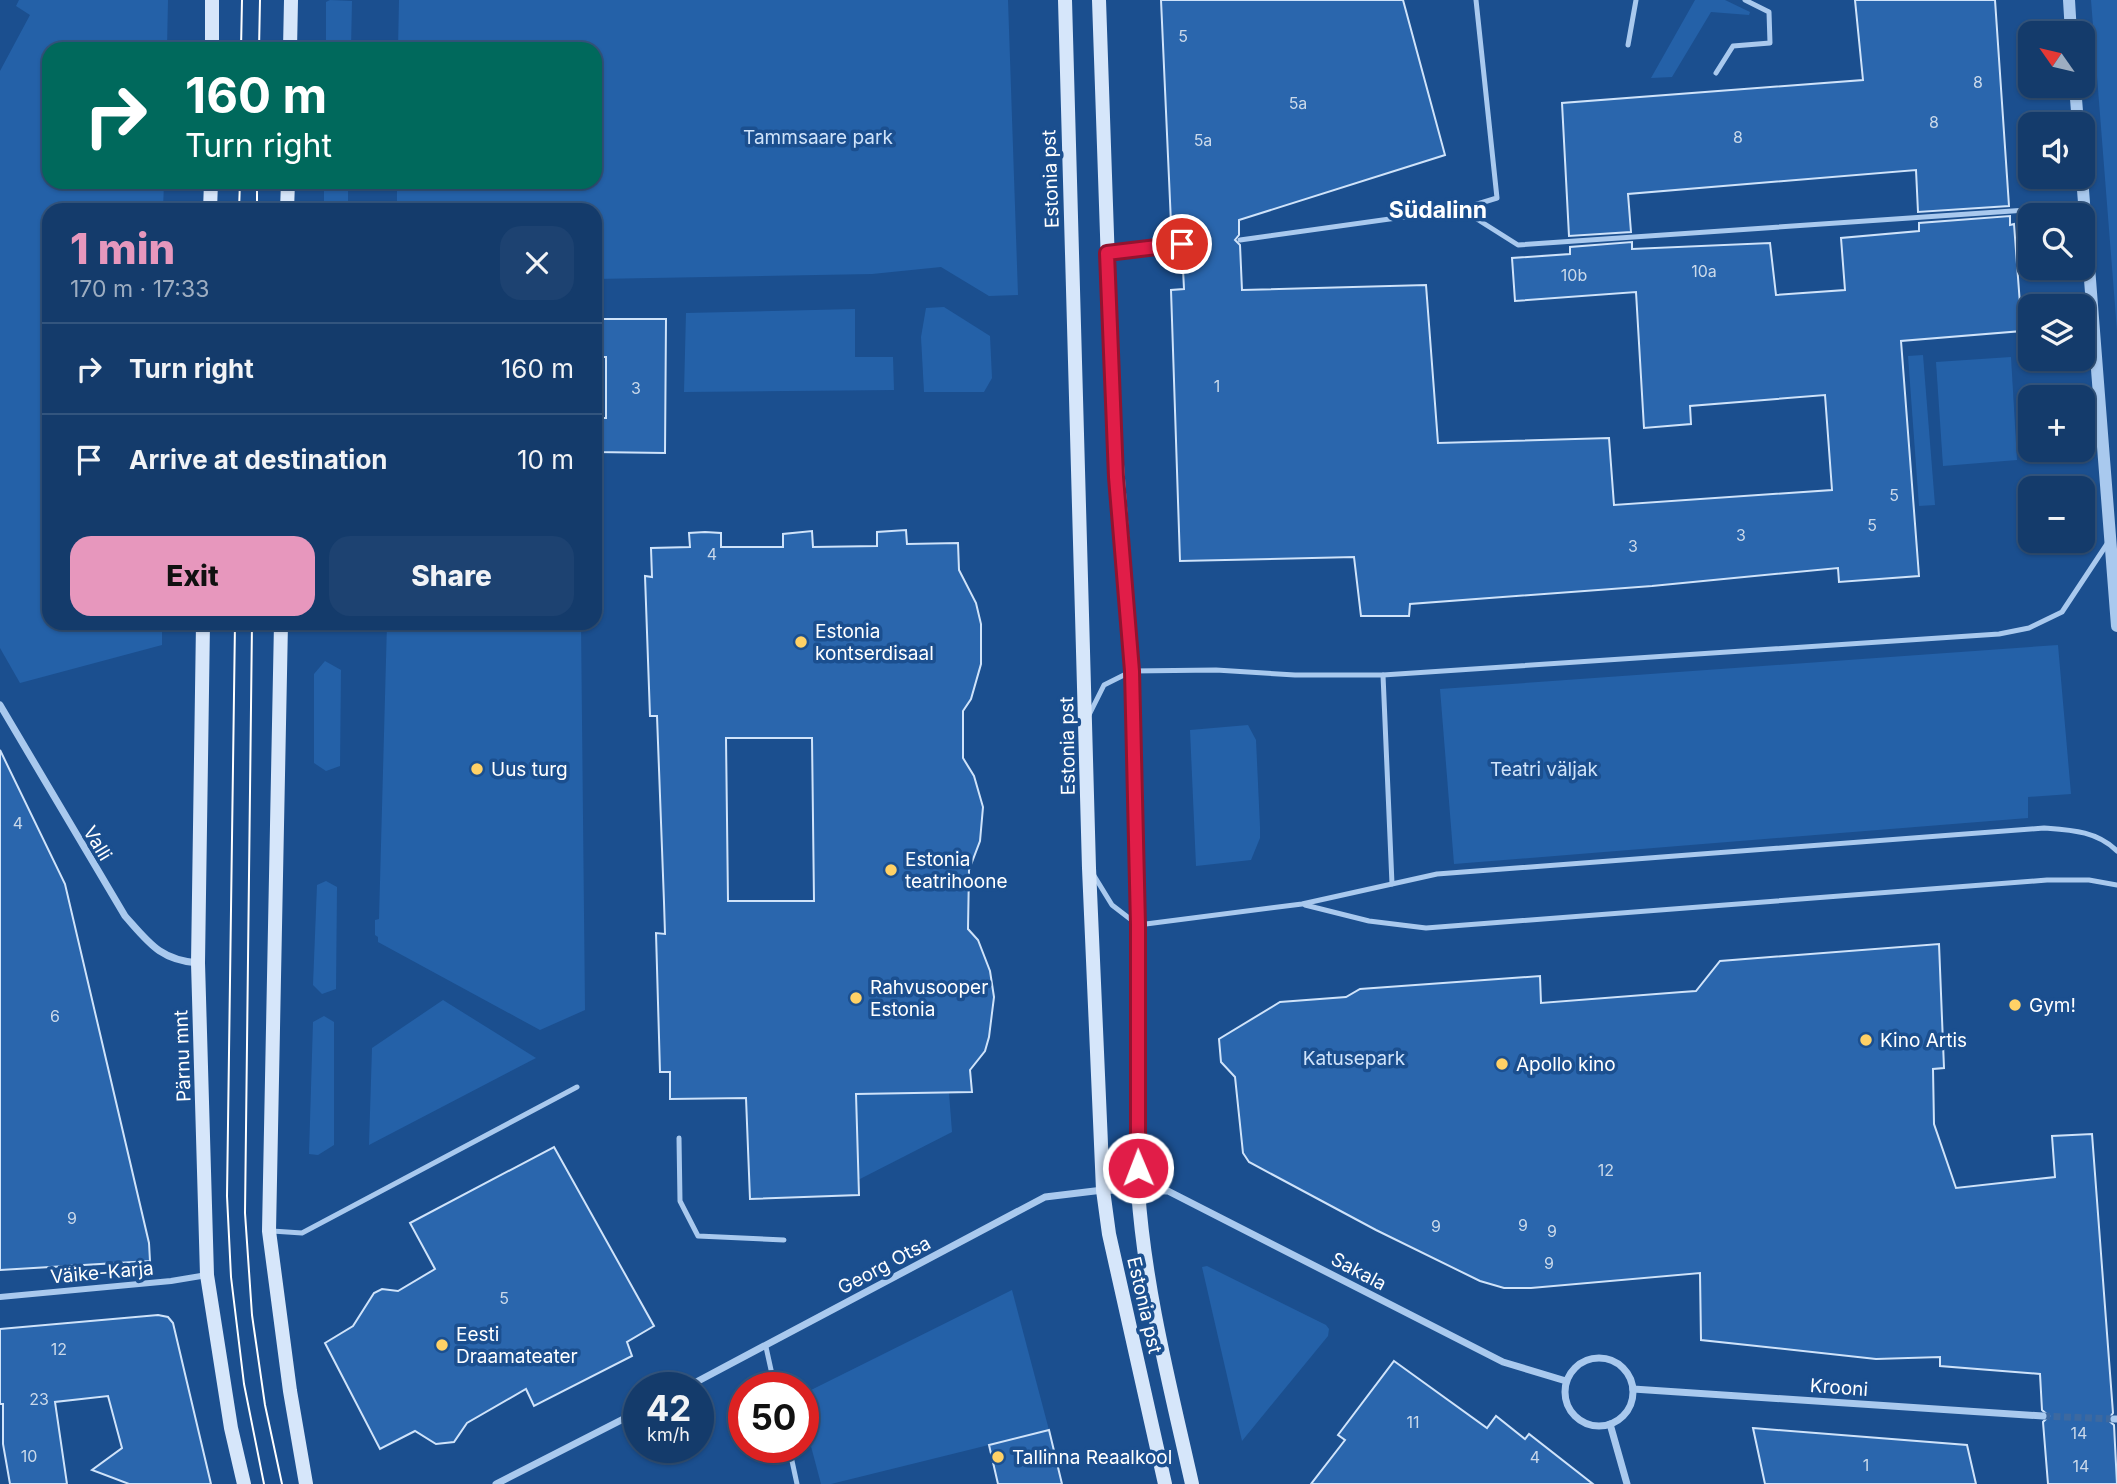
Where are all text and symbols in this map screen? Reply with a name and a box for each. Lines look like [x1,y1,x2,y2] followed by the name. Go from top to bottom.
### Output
[2018,21,2095,98] north arrow
[2018,21,2095,553] map controls
[1178,26,1188,46] house number: 5
[185,66,327,125] text: 160 m
[70,70,161,161] icon: right
[1973,72,1983,92] house number: 8
[1289,93,1307,113] house number: 5a
[1929,112,1939,132] house number: 8
[2018,112,2095,189] button: sound
[185,126,332,165] text: Turn right
[743,126,893,149] park label: Tammsaare park
[1733,127,1743,147] house number: 8
[1037,129,1064,229] street label: Estonia pst
[1194,130,1212,150] house number: 5a
[1389,196,1487,224] district label: Südalinn
[2018,203,2095,280] button: search
[1152,214,1212,274] pin
[70,223,175,274] text: 1 min
[1163,225,1201,263] icon: arrive
[500,226,574,300] button: close
[1691,261,1717,281] house number: 10a
[1561,265,1587,285] house number: 10b
[70,275,209,303] text: 170 m · 17:33
[2018,294,2095,371] button: layers
[70,350,108,388] icon: right
[129,353,254,384] text: Turn right
[501,353,574,384] text: 160 m
[1214,376,1220,396] house number: 1
[631,378,641,398] house number: 3
[2018,385,2095,462] button: +
[70,441,108,479] icon: arrive
[129,444,388,475] text: Arrive at destination
[517,444,574,475] text: 10 m
[2018,476,2095,553] button: −
[1889,485,1899,505] house number: 5
[1867,515,1877,535] house number: 5
[1736,525,1746,545] house number: 3
[70,536,315,616] button: Exit
[329,536,574,616] button: Share
[1628,536,1638,556] house number: 3
[707,544,717,564] house number: 4
[815,620,934,665] place label: Estonia kontserdisaal
[793,634,809,650] marker: Estonia kontserdisaal
[1055,697,1080,795] street label: Estonia pst
[491,758,568,781] place label: Uus turg
[1490,758,1599,781] park label: Teatri väljak
[469,761,485,777] marker: Uus turg
[13,813,23,833] house number: 4
[78,822,117,865] street label: Valli
[905,848,1008,893] place label: Estonia teatrihoone
[883,862,899,878] marker: Estonia teatrihoone
[870,976,988,1021] place label: Rahvusooper Estonia
[848,990,864,1006] marker: Rahvusooper Estonia
[2029,994,2076,1017] place label: Gym!
[2007,997,2023,1013] marker: Gym!
[50,1006,60,1026] house number: 6
[169,1010,196,1102] street label: Pärnu mnt
[1880,1029,1967,1052] place label: Kino Artis
[1858,1032,1874,1048] marker: Kino Artis
[1303,1047,1406,1070] park label: Katusepark
[1516,1053,1616,1076] place label: Apollo kino
[1494,1056,1510,1072] marker: Apollo kino
[1101,1131,1175,1205] position arrow
[1598,1160,1614,1180] house number: 12
[67,1208,77,1228] house number: 9
[1518,1215,1528,1235] house number: 9
[1431,1216,1441,1236] house number: 9
[1547,1221,1557,1241] house number: 9
[834,1231,935,1299] street label: Georg Otsa
[1327,1247,1390,1295] street label: Sakala
[1544,1253,1554,1273] house number: 9
[1122,1254,1167,1356] street label: Estonia pst
[49,1257,155,1288] street label: Väike-Karja
[499,1288,509,1308] house number: 5
[456,1323,578,1368] place label: Eesti Draamateater
[434,1337,450,1353] marker: Eesti Draamateater
[51,1339,67,1359] house number: 12
[728,1372,819,1463] speed limit sign: 50
[1809,1374,1869,1401] street label: Krooni
[646,1387,691,1429] text: 42
[29,1389,49,1409] house number: 23
[1406,1412,1420,1432] house number: 11
[2071,1423,2087,1443] house number: 14
[647,1424,690,1445] text: km/h
[21,1446,37,1466] house number: 10
[1012,1446,1172,1469] place label: Tallinna Reaalkool
[1530,1447,1540,1467] house number: 4
[990,1449,1006,1465] marker: Tallinna Reaalkool
[1863,1455,1869,1475] house number: 1
[2073,1456,2089,1476] house number: 14

